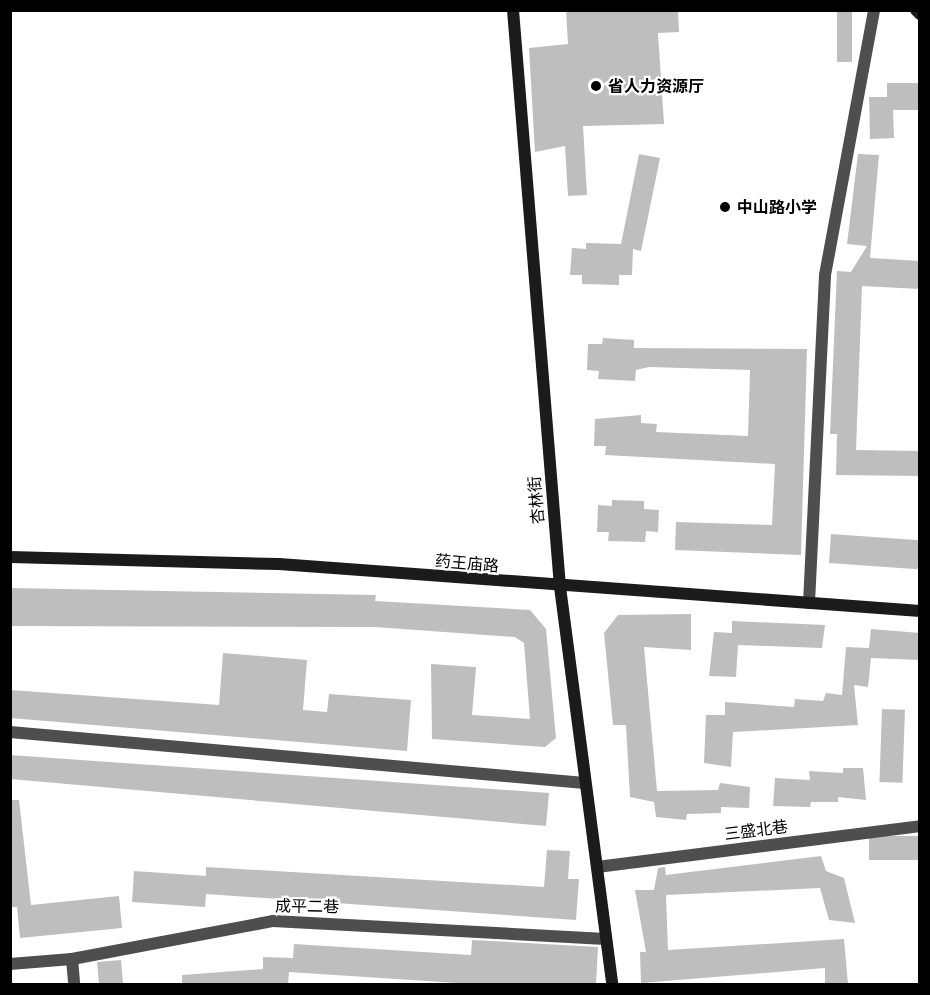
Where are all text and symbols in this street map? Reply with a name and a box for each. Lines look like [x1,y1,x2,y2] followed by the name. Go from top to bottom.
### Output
[608,76,704,96] place label: 省人力资源厅
[589,79,603,93] marker: 省人力资源厅
[737,197,817,217] place label: 中山路小学
[718,200,732,214] marker: 中山路小学
[524,475,548,525] street label: 杏林街
[434,551,500,575] street label: 药王庙路
[723,817,789,843] street label: 三盛北巷
[275,896,339,916] street label: 成平二巷

